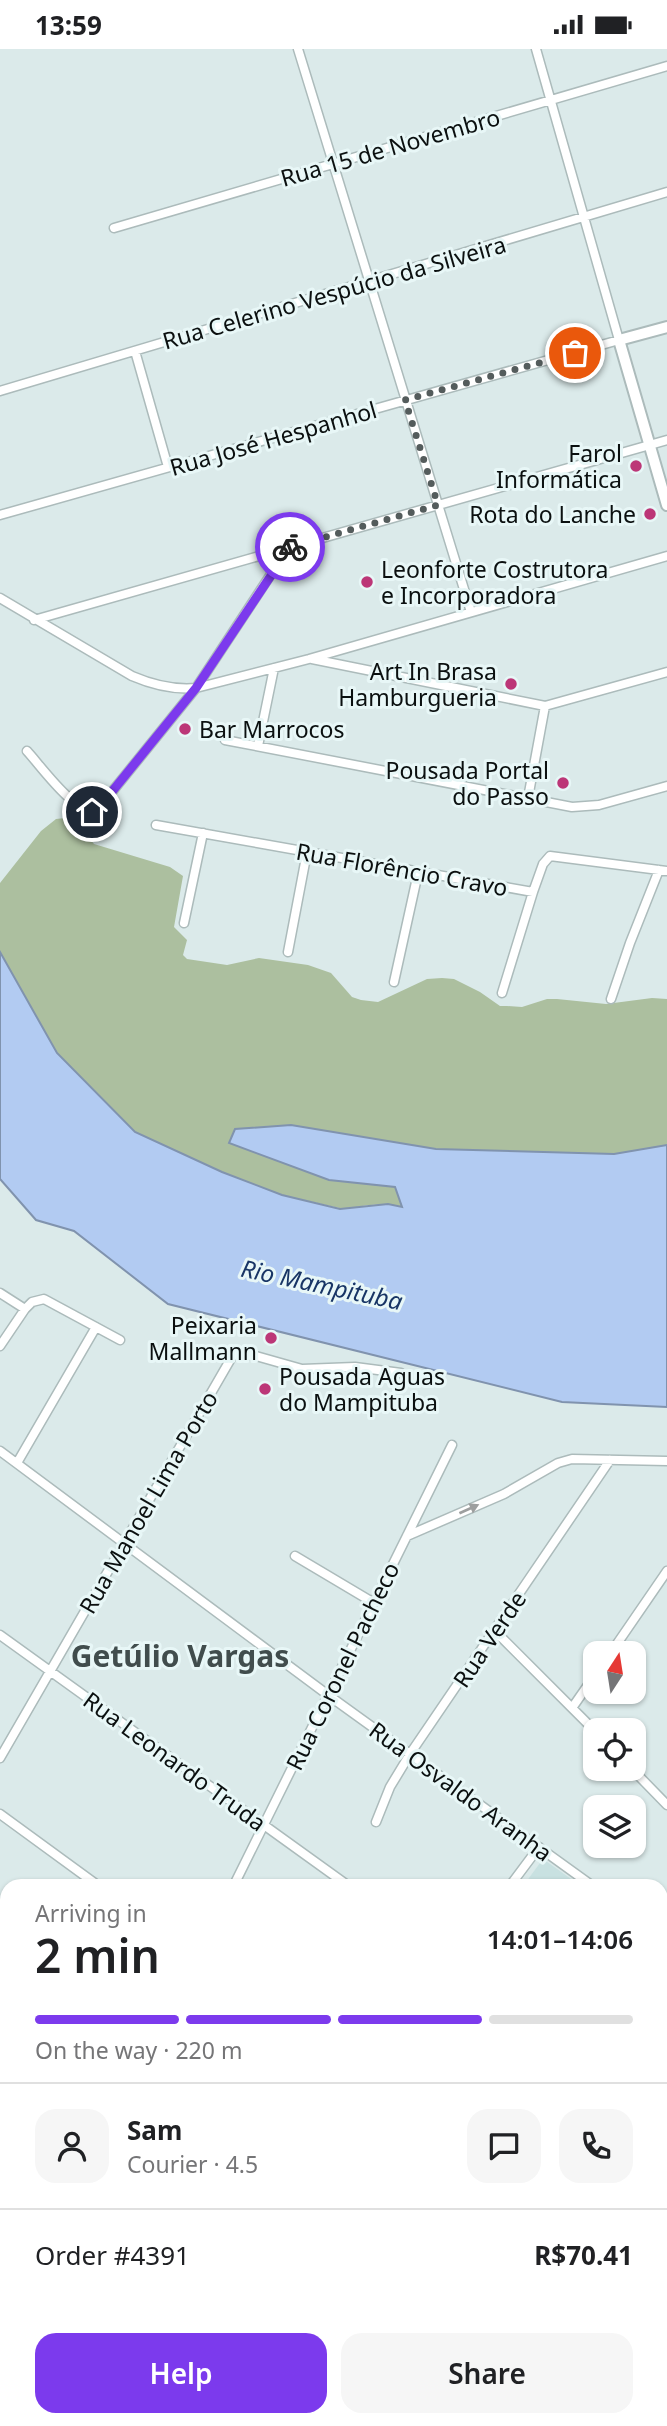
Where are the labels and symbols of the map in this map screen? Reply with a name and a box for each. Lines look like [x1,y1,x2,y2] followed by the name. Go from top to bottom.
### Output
[276,100,504,194] street label: Rua 15 de Novembro
[158,228,510,356] street label: Rua Celerino Vespúcio da Silveira
[545,323,605,383] pin
[166,393,380,483] street label: Rua José Hespanhol
[496,437,622,495] place label: Farol Informática
[628,458,644,474] marker: Farol Informática
[469,498,636,530] place label: Rota do Lanche
[642,506,658,522] marker: Rota do Lanche
[255,512,325,582] courier
[381,553,608,611] place label: Leonforte Costrutora e Incorporadora
[359,574,375,590] marker: Leonforte Costrutora e Incorporadora
[338,655,497,713] place label: Art In Brasa Hamburgueria
[503,676,519,692] marker: Art In Brasa Hamburgueria
[199,713,345,745] place label: Bar Marrocos
[177,721,193,737] marker: Bar Marrocos
[386,754,549,812] place label: Pousada Portal do Passo
[555,775,571,791] marker: Pousada Portal do Passo
[62,782,122,842] pin
[294,835,510,903] street label: Rua Florêncio Cravo
[238,1251,406,1317] water label: Rio Mampituba
[149,1309,257,1367] place label: Peixaria Mallmann
[263,1330,279,1346] marker: Peixaria Mallmann
[279,1360,445,1418] place label: Pousada Aguas do Mampituba
[257,1381,273,1397] marker: Pousada Aguas do Mampituba
[71,1385,225,1619] street label: Rua Manoel Lima Porto
[459,1503,479,1515] one-way arrow
[278,1557,406,1775] street label: Rua Coronel Pacheco
[445,1585,533,1693] street label: Rua Verde
[71,1635,289,1676] district label: Getúlio Vargas
[583,1641,646,1705] north arrow
[77,1684,273,1838] street label: Rua Leonardo Truda
[363,1714,559,1868] street label: Rua Osvaldo Aranha

